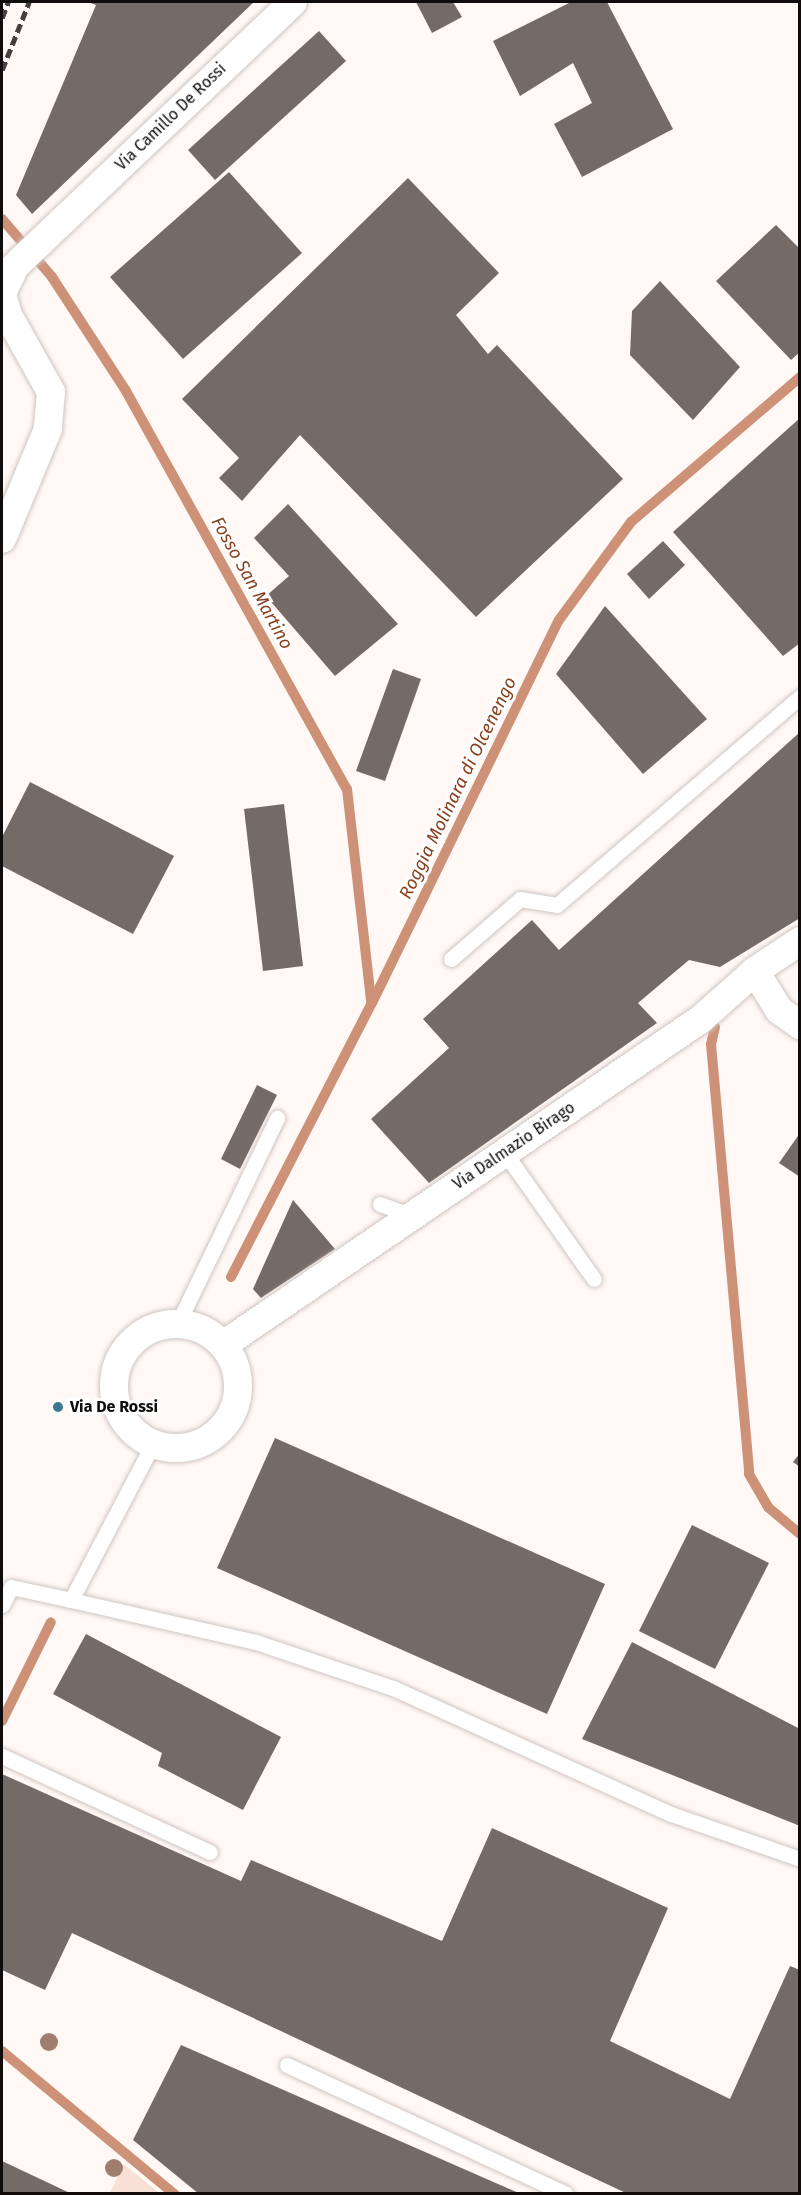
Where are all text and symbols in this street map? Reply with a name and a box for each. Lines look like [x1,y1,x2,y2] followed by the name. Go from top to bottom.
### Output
[112,59,230,175] street label: Via Camillo De Rossi
[207,513,297,653] water label: Fosso San Martino
[395,673,521,903] water label: Roggia Molinara di Olcenengo
[449,1098,579,1194] street label: Via Dalmazio Birago
[70,1397,158,1417] place label: Via De Rossi
[51,1400,65,1414] marker: Via De Rossi

